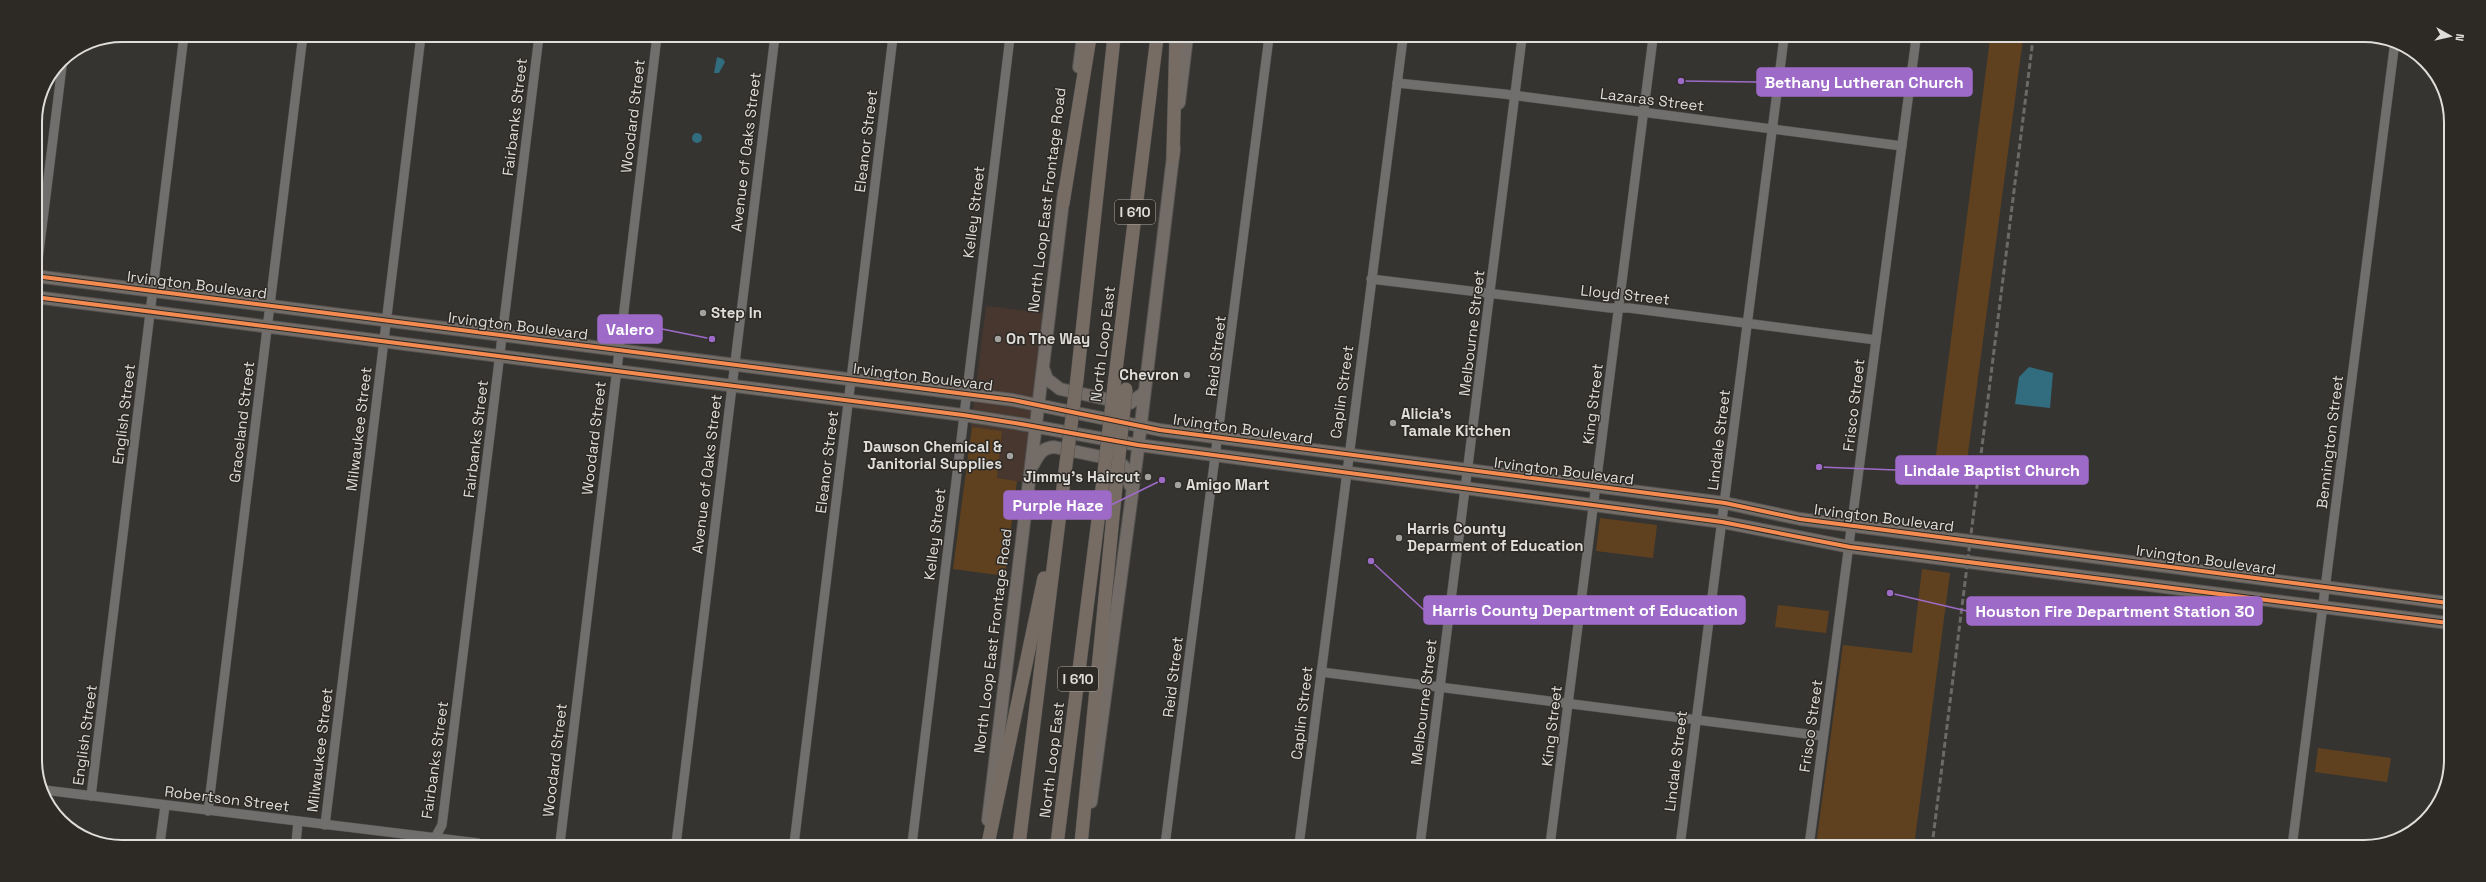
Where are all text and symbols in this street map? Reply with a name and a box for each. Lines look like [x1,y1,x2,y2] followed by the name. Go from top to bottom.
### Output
[2430,16,2470,56] north arrow
[2452,33,2467,42] text: N
[498,57,531,177] street label: Fairbanks Street
[616,58,649,174] street label: Woodard Street
[1757,68,1972,96] callout: Bethany Lutheran Church
[726,71,765,233] street label: Avenue of Oaks Street
[1764,72,1964,93] text: Bethany Lutheran Church
[1599,84,1705,115] street label: Lazaras Street
[1023,86,1070,314] street label: North Loop East Frontage Road
[850,88,881,193] street label: Eleanor Street
[958,165,989,259] street label: Kelley Street
[1115,200,1155,224] road number: I 610
[126,266,268,303] street label: Irvington Boulevard
[1454,269,1489,397] street label: Melbourne Street
[1579,280,1671,309] street label: Lloyd Street
[1086,285,1119,403] street label: North Loop East
[711,303,762,322] place label: Step In
[447,307,589,344] street label: Irvington Boulevard
[698,308,708,318] marker: Step In
[1201,314,1230,397] street label: Reid Street
[598,315,662,343] callout: Valero
[606,319,654,340] text: Valero
[1006,329,1090,348] place label: On The Way
[993,334,1003,344] marker: On The Way
[1326,344,1357,440] street label: Caplin Street
[1838,357,1869,452] street label: Frisco Street
[852,358,994,395] street label: Irvington Boulevard
[225,360,258,484] street label: Graceland Street
[108,362,139,465] street label: English Street
[1578,362,1607,445] street label: King Street
[1119,365,1179,384] place label: Chevron
[341,366,376,492] street label: Milwaukee Street
[1182,370,1192,380] marker: Chevron
[2312,374,2347,510] street label: Bennington Street
[459,379,492,499] street label: Fairbanks Street
[577,380,610,496] street label: Woodard Street
[1703,388,1734,492] street label: Lindale Street
[687,393,726,555] street label: Avenue of Oaks Street
[1401,404,1511,440] place label: Alicia's Tamale Kitchen
[811,409,842,514] street label: Eleanor Street
[1172,409,1314,448] street label: Irvington Boulevard
[1388,418,1398,428] marker: Alicia's Tamale Kitchen
[863,437,1002,473] place label: Dawson Chemical & Janitorial Supplies
[1005,451,1015,461] marker: Dawson Chemical & Janitorial Supplies
[1493,452,1635,489] street label: Irvington Boulevard
[1896,456,2088,484] callout: Lindale Baptist Church
[1904,460,2080,481] text: Lindale Baptist Church
[1023,467,1140,486] place label: Jimmy's Haircut
[1143,472,1153,482] marker: Jimmy's Haircut
[1186,475,1270,494] place label: Amigo Mart
[1173,480,1183,490] marker: Amigo Mart
[919,487,950,581] street label: Kelley Street
[1004,491,1111,519] callout: Purple Haze
[1013,495,1103,516] text: Purple Haze
[1813,499,1955,536] street label: Irvington Boulevard
[1407,519,1584,555] place label: Harris County Deparment of Education
[969,527,1016,755] street label: North Loop East Frontage Road
[1394,533,1404,543] marker: Harris County Deparment of Education
[2135,540,2277,579] street label: Irvington Boulevard
[1424,596,1745,624] callout: Harris County Department of Education
[1967,597,2262,625] callout: Houston Fire Department Station 30
[1432,600,1738,621] text: Harris County Department of Education
[1975,601,2255,622] text: Houston Fire Department Station 30
[1158,635,1187,718] street label: Reid Street
[1406,638,1441,766] street label: Melbourne Street
[1286,665,1317,761] street label: Caplin Street
[1058,667,1098,691] road number: I 610
[1795,678,1826,773] street label: Frisco Street
[68,683,101,786] street label: English Street
[1537,684,1566,767] street label: King Street
[302,687,337,813] street label: Milwaukee Street
[417,700,452,820] street label: Fairbanks Street
[1035,701,1068,819] street label: North Loop East
[538,702,571,818] street label: Woodard Street
[1660,709,1691,813] street label: Lindale Street
[163,781,291,816] street label: Robertson Street

